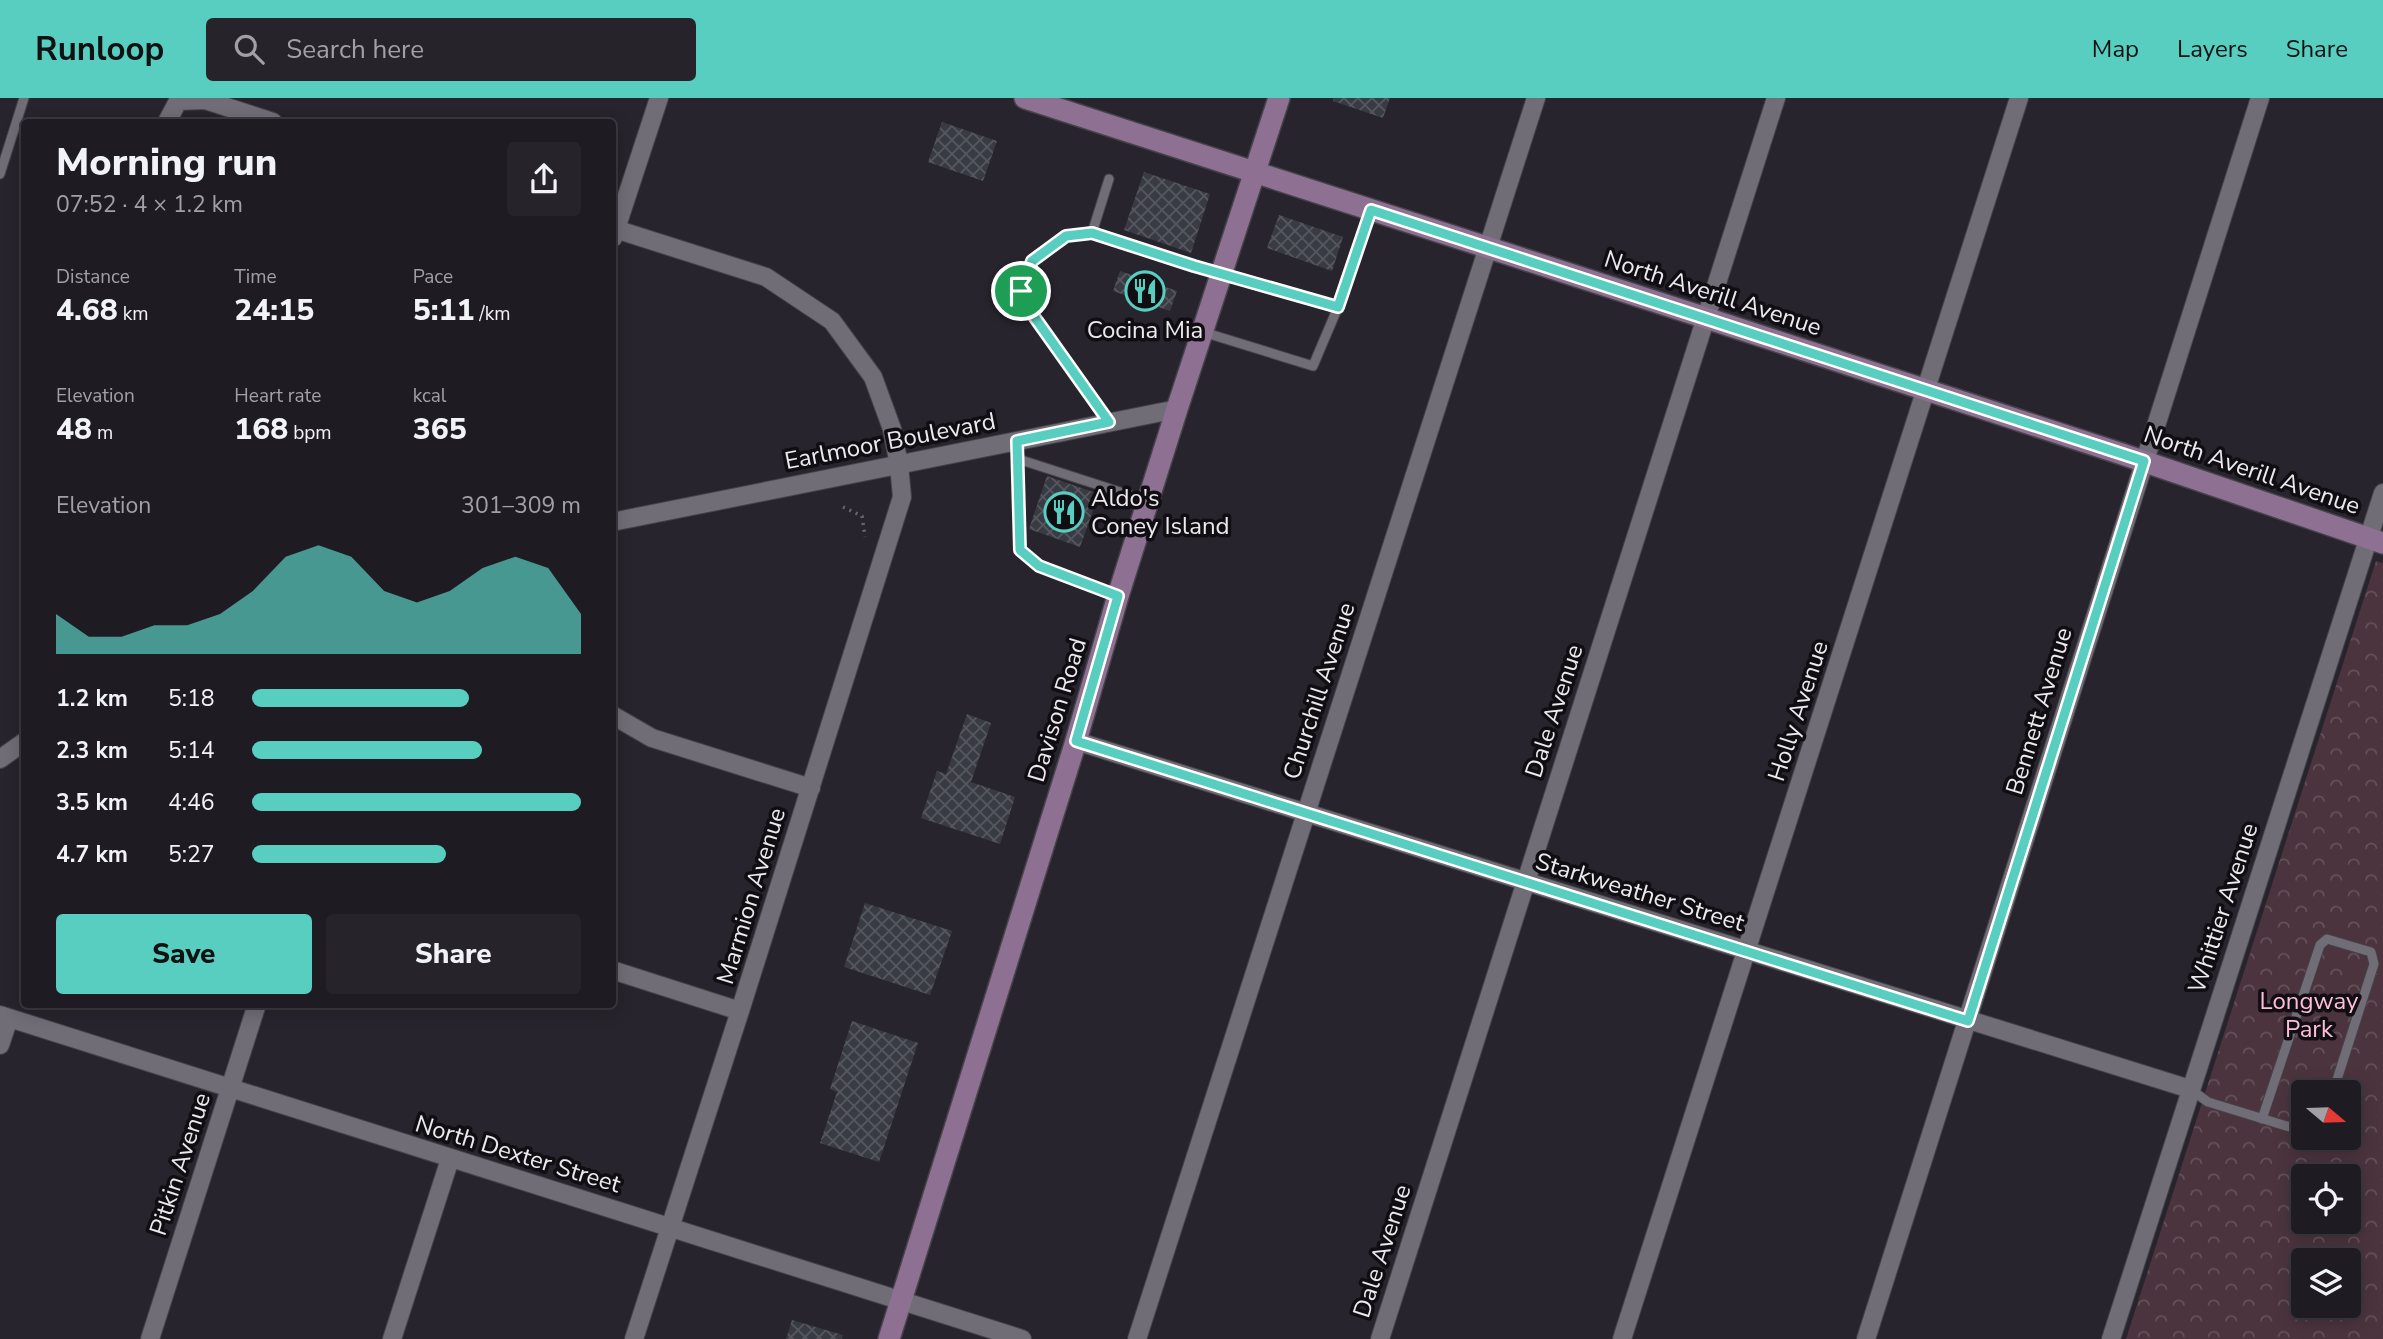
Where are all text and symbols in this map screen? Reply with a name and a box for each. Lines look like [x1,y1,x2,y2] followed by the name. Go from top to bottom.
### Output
[206,18,696,81] search box
[35,27,164,72] text: Runloop
[230,30,268,68] icon: search
[286,32,424,67] text: Search here
[2092,33,2139,65] text: Map
[2177,33,2248,65] text: Layers
[2286,33,2348,65] text: Share
[56,137,277,188] text: Morning run
[507,142,581,216] button: share
[56,189,243,220] text: 07:52 · 4 × 1.2 km
[1600,243,1826,343] street label: North Averill Avenue
[991,261,1051,321] pin
[56,264,130,290] text: Distance
[234,264,277,290] text: Time
[413,264,453,290] text: Pace
[1124,270,1166,312] restaurant icon: Cocina Mia
[1002,272,1040,310] icon: arrive
[56,290,118,331] text: 4.68
[234,290,314,331] text: 24:15
[413,290,474,331] text: 5:11
[118,301,148,327] text: km
[474,301,510,327] text: /km
[1087,314,1203,346] place label: Cocina Mia
[56,383,135,409] text: Elevation
[234,383,321,409] text: Heart rate
[413,383,446,409] text: kcal
[782,405,998,477] street label: Earlmoor Boulevard
[56,409,92,450] text: 48
[234,409,288,450] text: 168
[413,409,467,450] text: 365
[2140,418,2364,522] street label: North Averill Avenue
[92,420,113,446] text: m
[288,420,332,446] text: bpm
[1091,482,1230,542] place label: Aldo's Coney Island
[56,490,151,521] text: Elevation
[461,490,581,521] text: 301–309 m
[1043,491,1085,533] restaurant icon: Aldo's Coney Island
[1275,599,1363,783] street label: Churchill Avenue
[1998,623,2080,799] street label: Bennett Avenue
[1020,634,1094,786] street label: Davison Road
[1760,637,1836,785] street label: Holly Avenue
[1517,640,1591,782] street label: Dale Avenue
[56,683,128,714] text: 1.2 km
[168,683,215,714] text: 5:18
[56,735,128,766] text: 2.3 km
[168,735,215,766] text: 5:14
[56,787,128,818] text: 3.5 km
[168,787,215,818] text: 4:46
[709,804,793,988] street label: Marmion Avenue
[2180,819,2266,997] street label: Whittier Avenue
[56,839,128,870] text: 4.7 km
[168,839,215,870] text: 5:27
[1532,845,1749,939] street label: Starkweather Street
[56,914,312,994] button: Save
[326,914,581,994] button: Share
[2260,985,2359,1045] park label: Longway Park
[2291,1080,2361,1150] north arrow
[2291,1080,2361,1318] map controls
[142,1089,218,1239] street label: Pitkin Avenue
[412,1108,625,1201] street label: North Dexter Street
[2291,1164,2361,1234] button: locate
[1345,1180,1419,1322] street label: Dale Avenue
[2291,1248,2361,1318] button: layers

